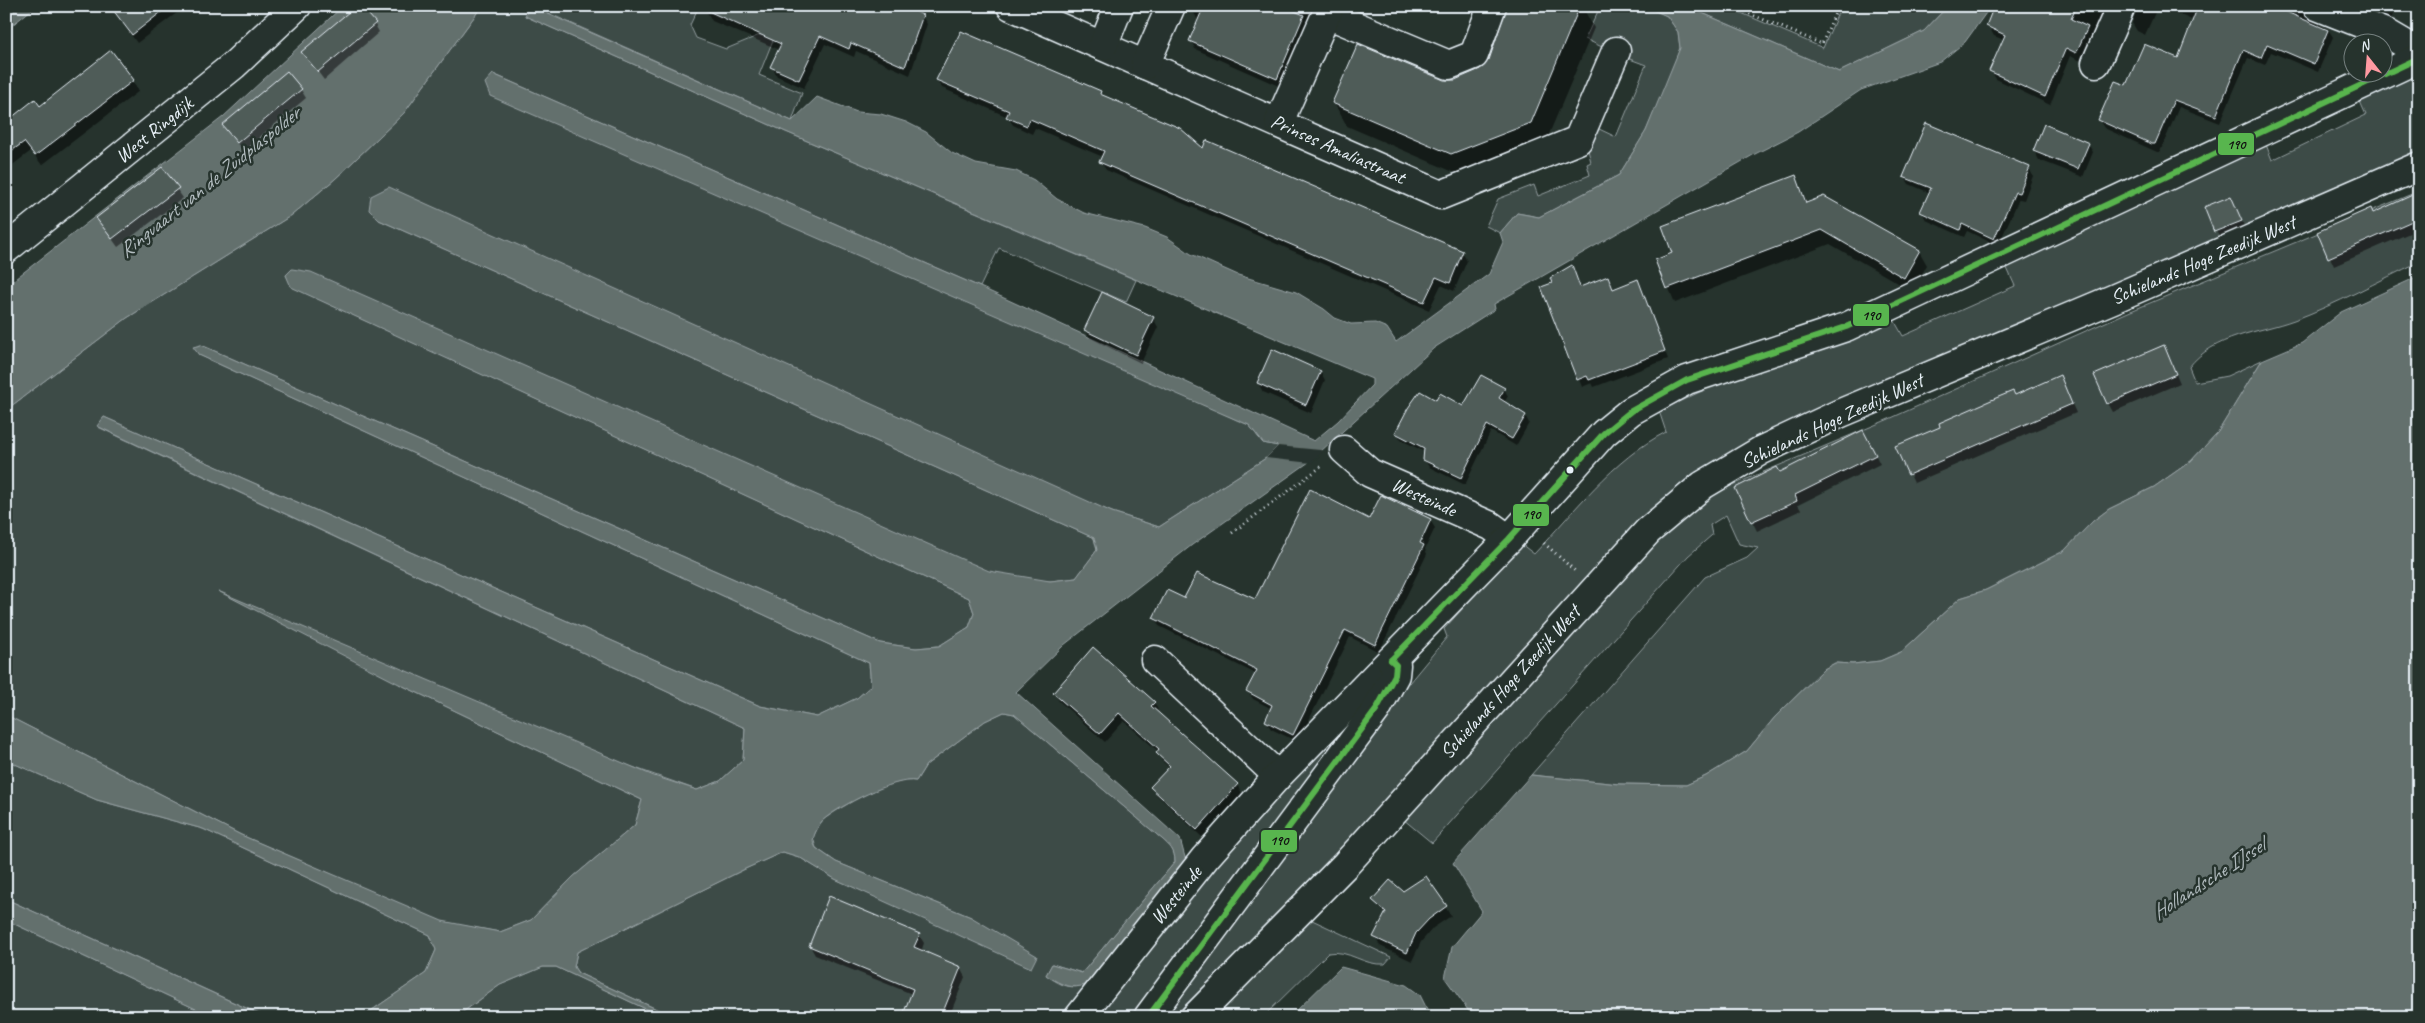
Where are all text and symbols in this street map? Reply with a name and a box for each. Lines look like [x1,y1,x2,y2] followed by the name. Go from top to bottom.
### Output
[2342,32,2392,82] north arrow
[2358,36,2373,55] text: N
[110,90,199,169] street label: West Ringdijk
[113,98,308,263] water label: Ringvaart van de Zuidplaspolder
[1267,108,1411,191] street label: Prinses Amaliastraat
[2217,132,2255,156] line badge: 190
[2227,136,2247,153] text: 190
[2107,208,2302,310] street label: Schielands Hoge Zeedijk West
[1852,303,1890,327] line badge: 190
[1862,307,1882,324] text: 190
[1737,366,1930,474] street label: Schielands Hoge Zeedijk West
[1565,465,1575,475] unlabelled marker
[1388,472,1462,523] street label: Westeinde
[1512,503,1550,527] line badge: 190
[1522,506,1542,523] text: 190
[1434,597,1588,764] street label: Schielands Hoge Zeedijk West
[1260,829,1298,853] line badge: 190
[2147,829,2276,925] water label: Hollandsche IJssel
[1270,832,1290,849] text: 190
[1145,859,1208,929] street label: Westeinde

